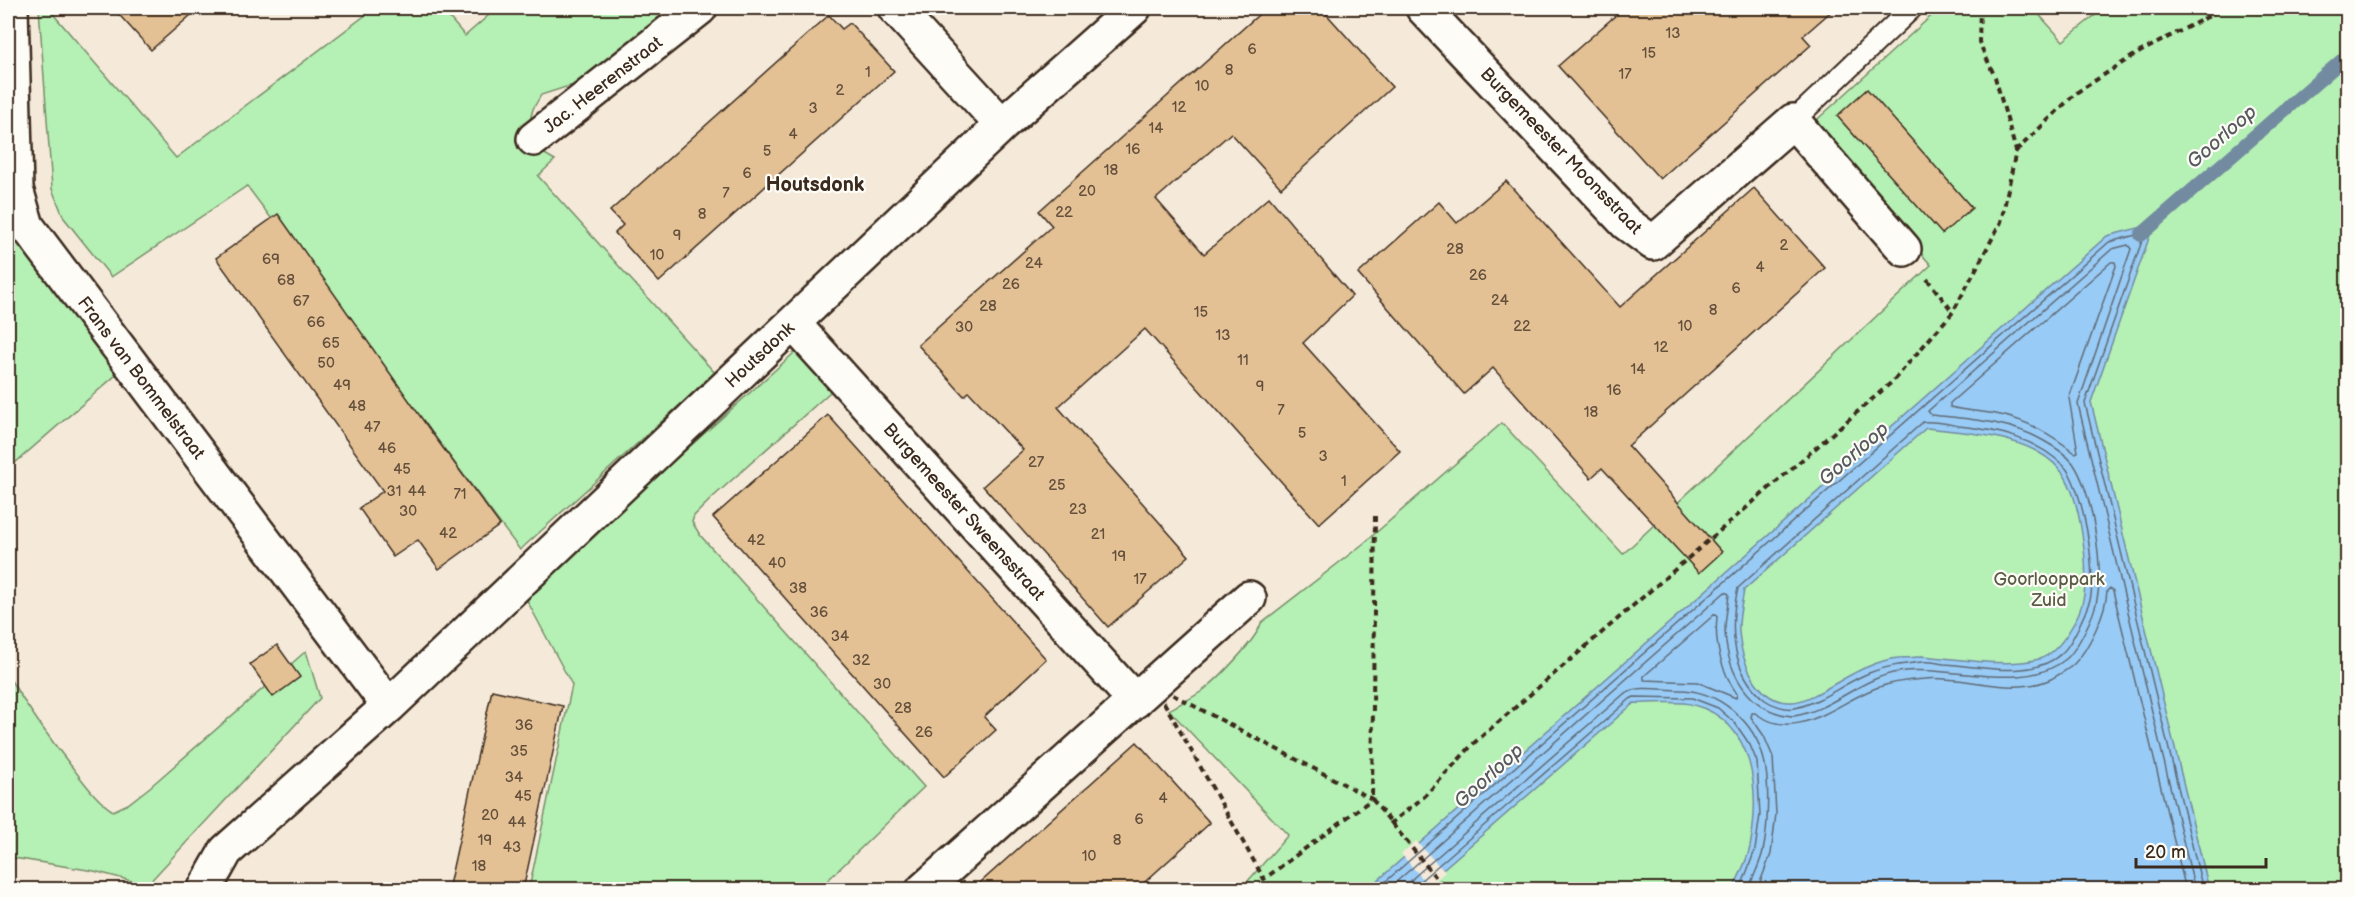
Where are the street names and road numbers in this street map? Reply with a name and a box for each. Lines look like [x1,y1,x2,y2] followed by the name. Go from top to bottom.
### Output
[539,32,667,138] street label: Jac. Heerenstraat
[1476,63,1646,239] street label: Burgemeester Moonsstraat
[73,293,209,464] street label: Frans van Bommelstraat
[721,318,799,392] street label: Houtsdonk
[879,419,1049,605] street label: Burgemeester Sweensstraat

